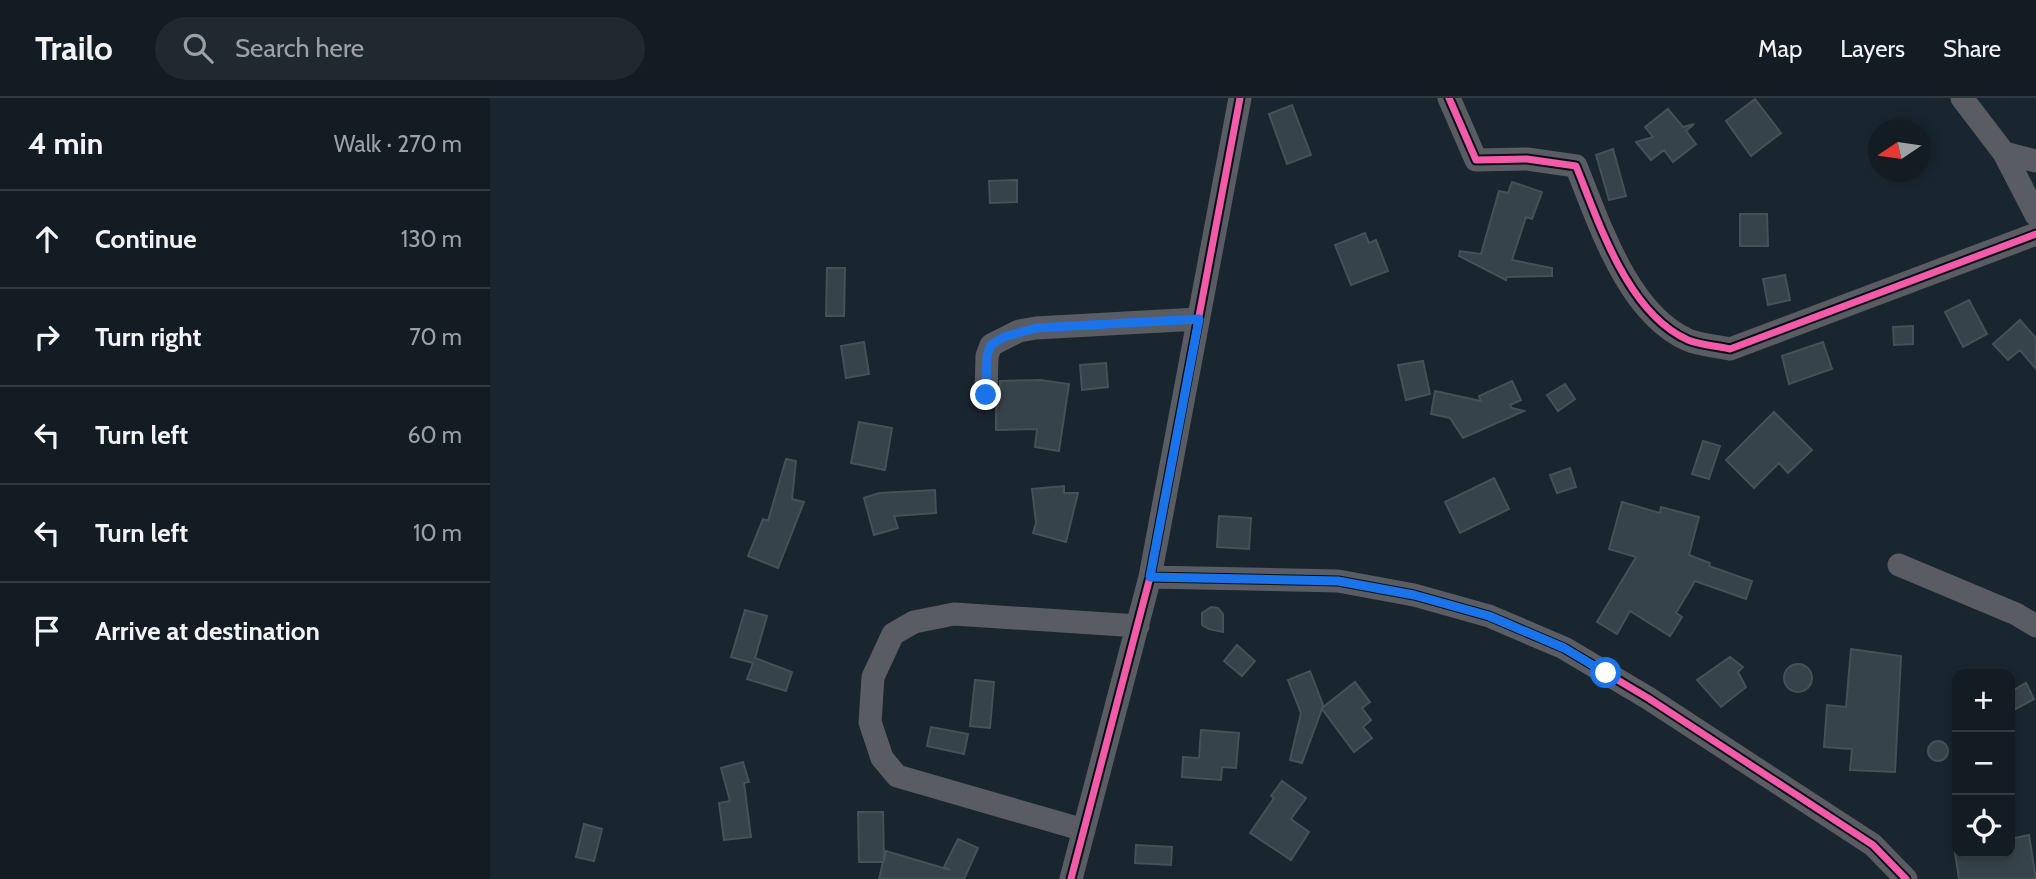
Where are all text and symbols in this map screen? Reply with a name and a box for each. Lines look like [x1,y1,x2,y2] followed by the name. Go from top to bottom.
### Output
[155,17,645,80] search box
[35,28,113,68] text: Trailo
[179,29,217,67] icon: search
[235,32,364,64] text: Search here
[1758,34,1802,63] text: Map
[1840,34,1905,63] text: Layers
[1943,34,2001,63] text: Share
[1868,119,1931,182] north arrow
[28,125,103,162] text: 4 min
[334,130,462,158] text: Walk · 270 m
[28,220,66,258] icon: ahead
[95,223,197,255] text: Continue
[401,225,462,253] text: 130 m
[28,318,66,356] icon: right
[95,321,201,353] text: Turn right
[409,323,462,351] text: 70 m
[970,379,1001,410] route end
[28,416,66,454] icon: left
[95,419,188,451] text: Turn left
[408,421,462,449] text: 60 m
[28,514,66,552] icon: left
[95,517,188,549] text: Turn left
[413,519,462,547] text: 10 m
[28,612,66,650] icon: arrive
[95,615,320,647] text: Arrive at destination
[1590,657,1621,688] route start
[1952,669,2015,858] map controls
[1952,669,2015,732] button: +
[1952,732,2015,795] button: −
[1952,795,2015,858] button: locate

